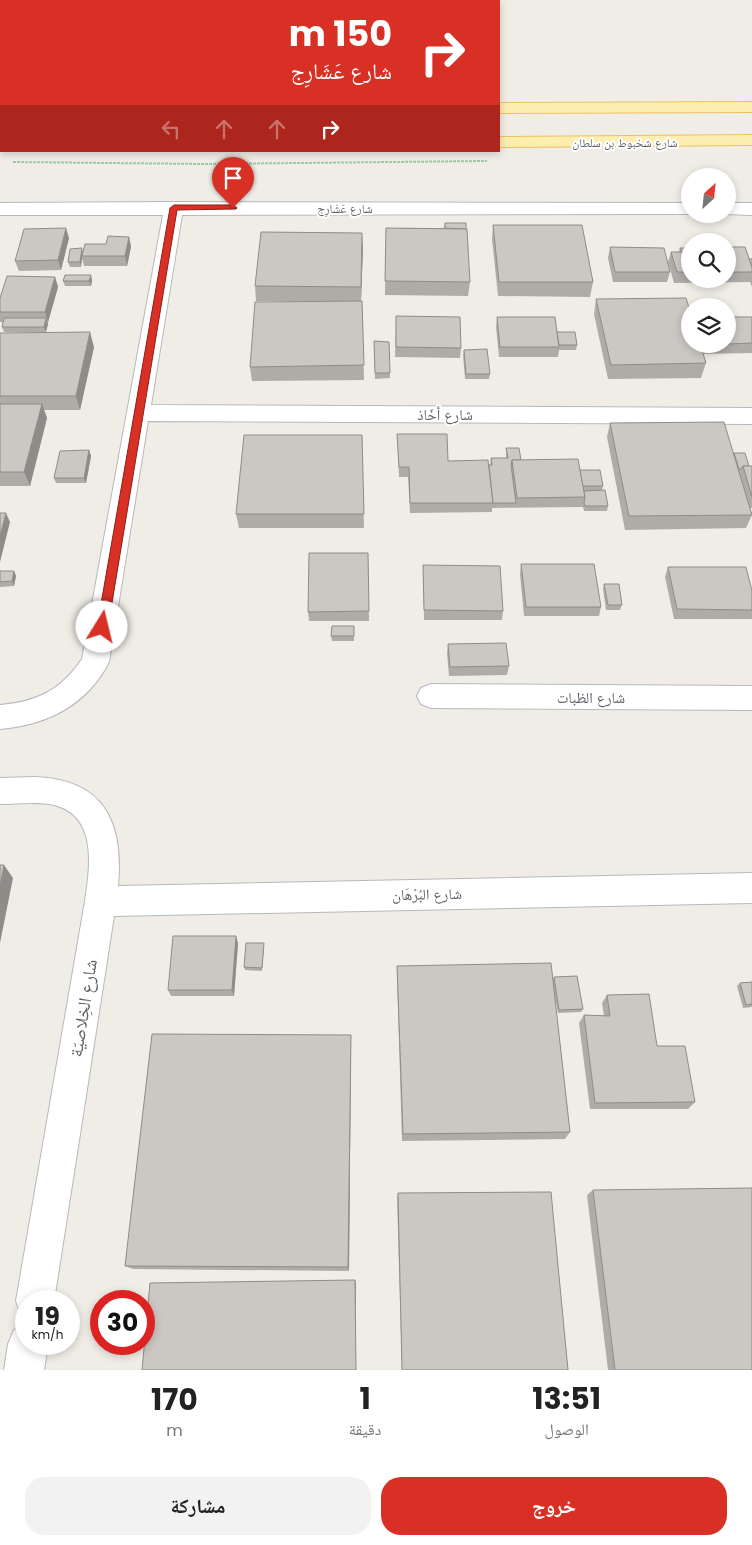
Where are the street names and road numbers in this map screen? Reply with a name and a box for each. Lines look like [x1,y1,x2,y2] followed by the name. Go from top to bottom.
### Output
[572,134,678,151] street label: شارع شخبوط بن سلطان
[317,200,373,217] street label: شارع عَشَارِج
[417,404,473,425] street label: شارع أخّاذ
[557,687,625,708] street label: شارع الظبات
[392,883,462,905] street label: شارع البُرْهَان
[63,957,103,1059] street label: شارع الخِلاصيّة

